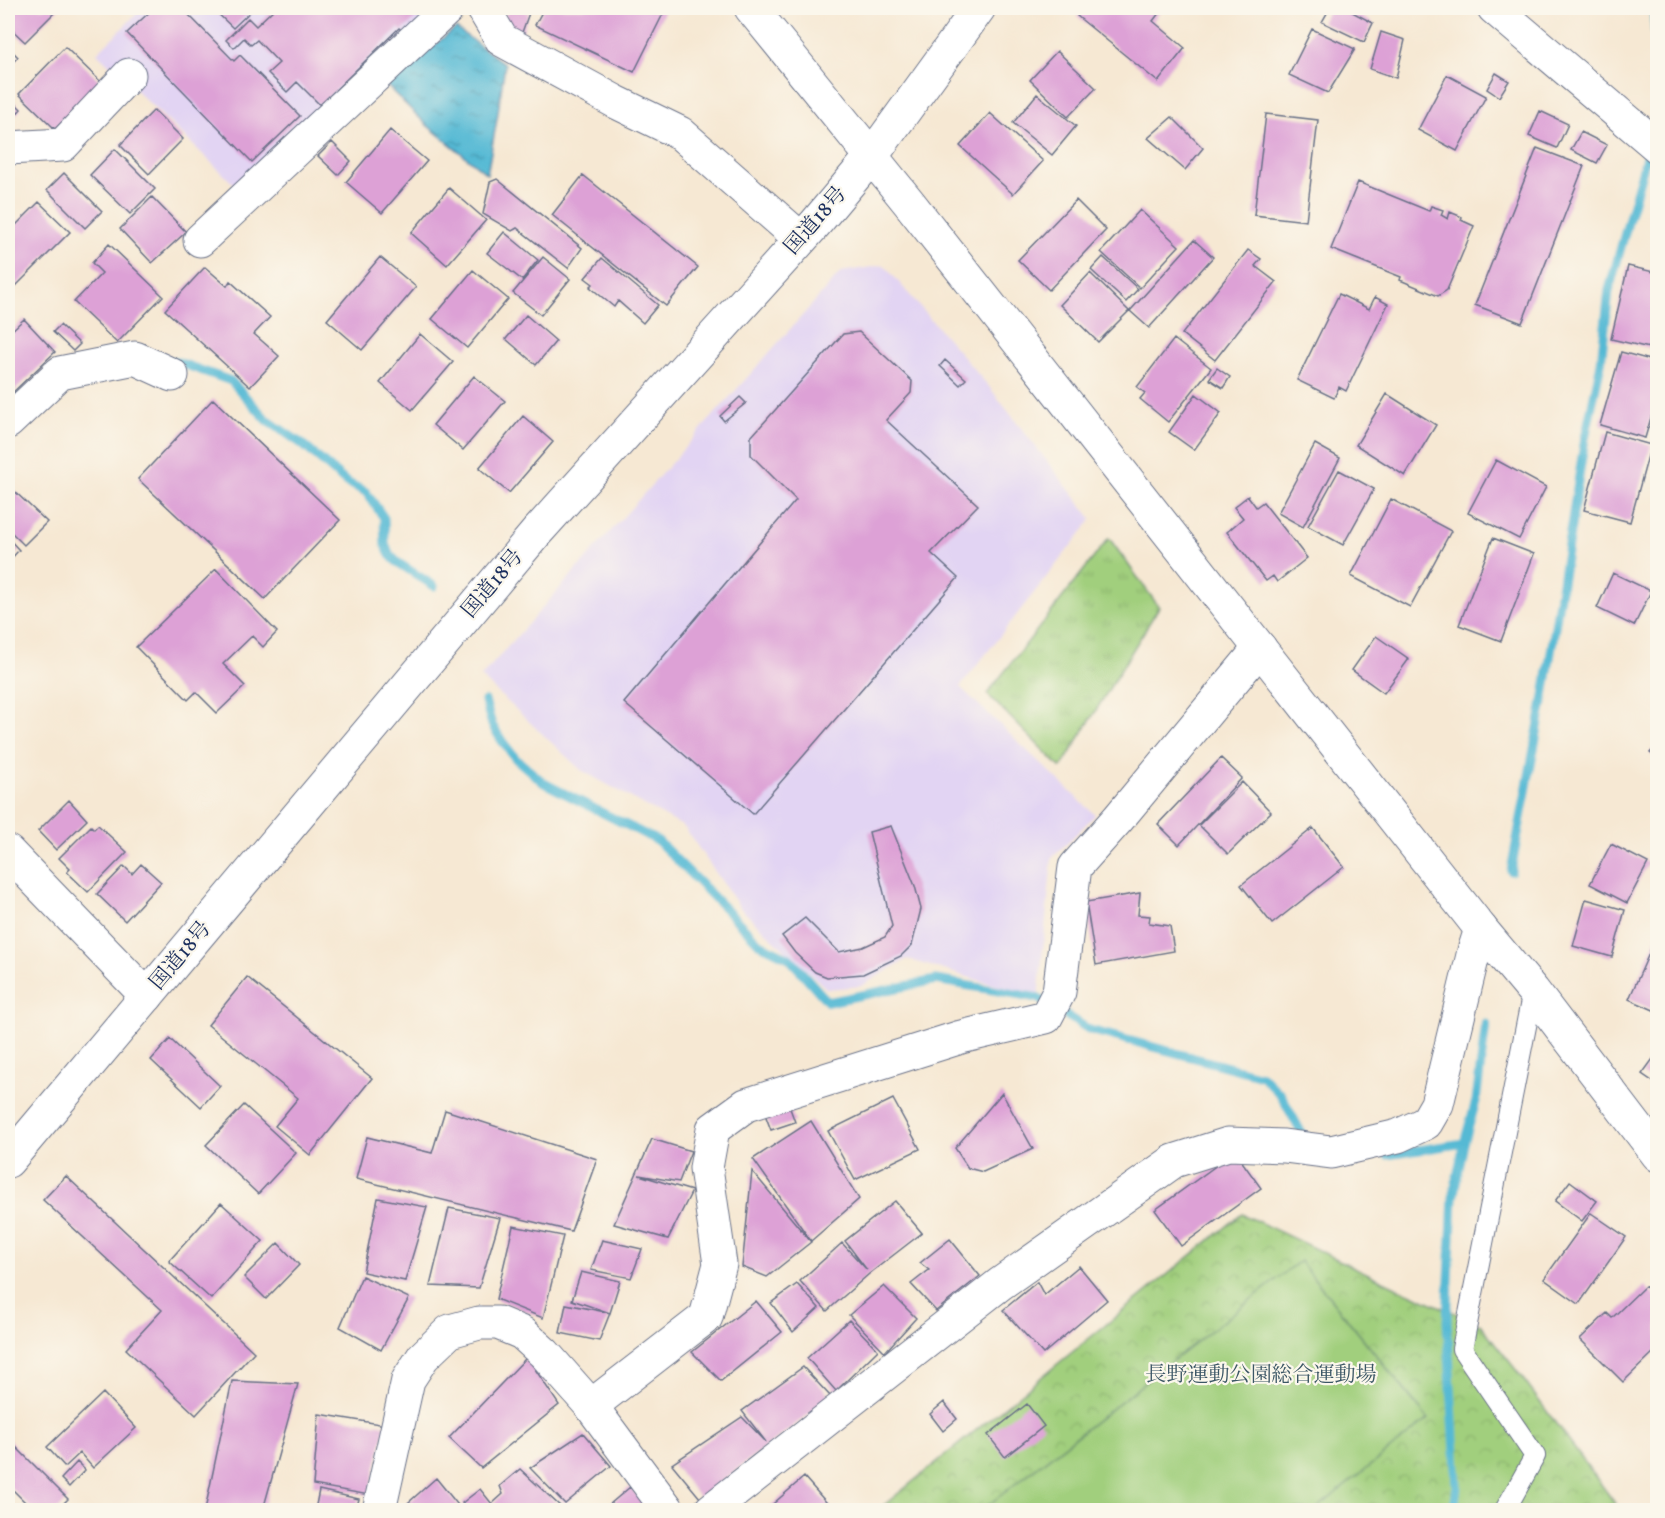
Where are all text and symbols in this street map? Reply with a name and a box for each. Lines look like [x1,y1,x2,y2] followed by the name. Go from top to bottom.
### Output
[778,181,854,261] street label: 国道18号
[456,543,530,625] street label: 国道18号
[144,915,218,997] street label: 国道18号
[1146,1361,1377,1390] park label: 長野運動公園総合運動場

